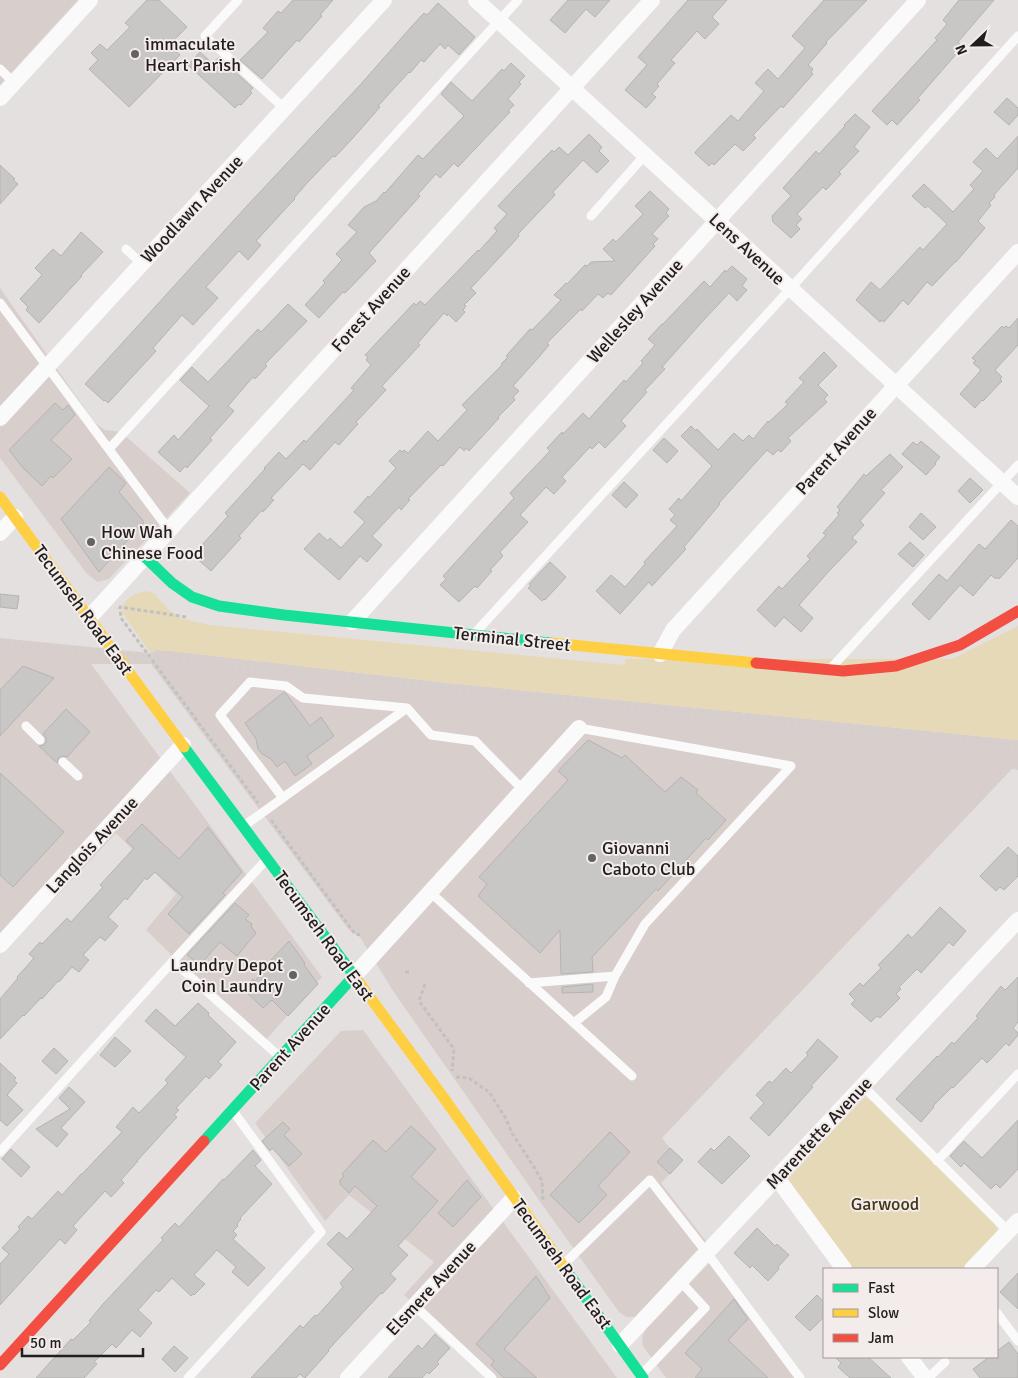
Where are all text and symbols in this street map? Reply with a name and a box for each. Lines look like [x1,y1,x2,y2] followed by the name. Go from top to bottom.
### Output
[948,20,998,70] north arrow
[145,33,241,76] place label: immaculate Heart Parish
[952,42,971,57] text: N
[129,48,141,60] marker: immaculate Heart Parish
[136,150,248,268] street label: Woodlawn Avenue
[704,208,790,290] street label: Lens Avenue
[582,254,688,368] street label: Wellesley Avenue
[327,262,415,356] street label: Forest Avenue
[791,403,881,499] street label: Parent Avenue
[101,521,203,564] place label: How Wah Chinese Food
[85,536,97,548] marker: How Wah Chinese Food
[28,541,138,679] street label: Tecumseh Road East
[453,622,571,656] street label: Terminal Street
[41,792,143,898] street label: Langlois Avenue
[602,837,695,880] place label: Giovanni Caboto Club
[586,852,598,864] marker: Giovanni Caboto Club
[269,867,379,1005] street label: Tecumseh Road East
[170,954,284,997] place label: Laundry Depot Coin Laundry
[287,969,299,981] marker: Laundry Depot Coin Laundry
[245,999,335,1095] street label: Parent Avenue
[761,1072,877,1194] street label: Marentette Avenue
[851,1193,919,1215] park label: Garwood
[507,1195,617,1333] street label: Tecumseh Road East
[381,1236,481,1340] street label: Elsmere Avenue
[823,1268,998,1358] legend
[868,1279,895,1297] text: Fast
[868,1304,899,1322] text: Slow
[22,1326,144,1358] scale bar
[868,1329,894,1347] text: Jam
[30,1334,61,1352] text: 50 m

